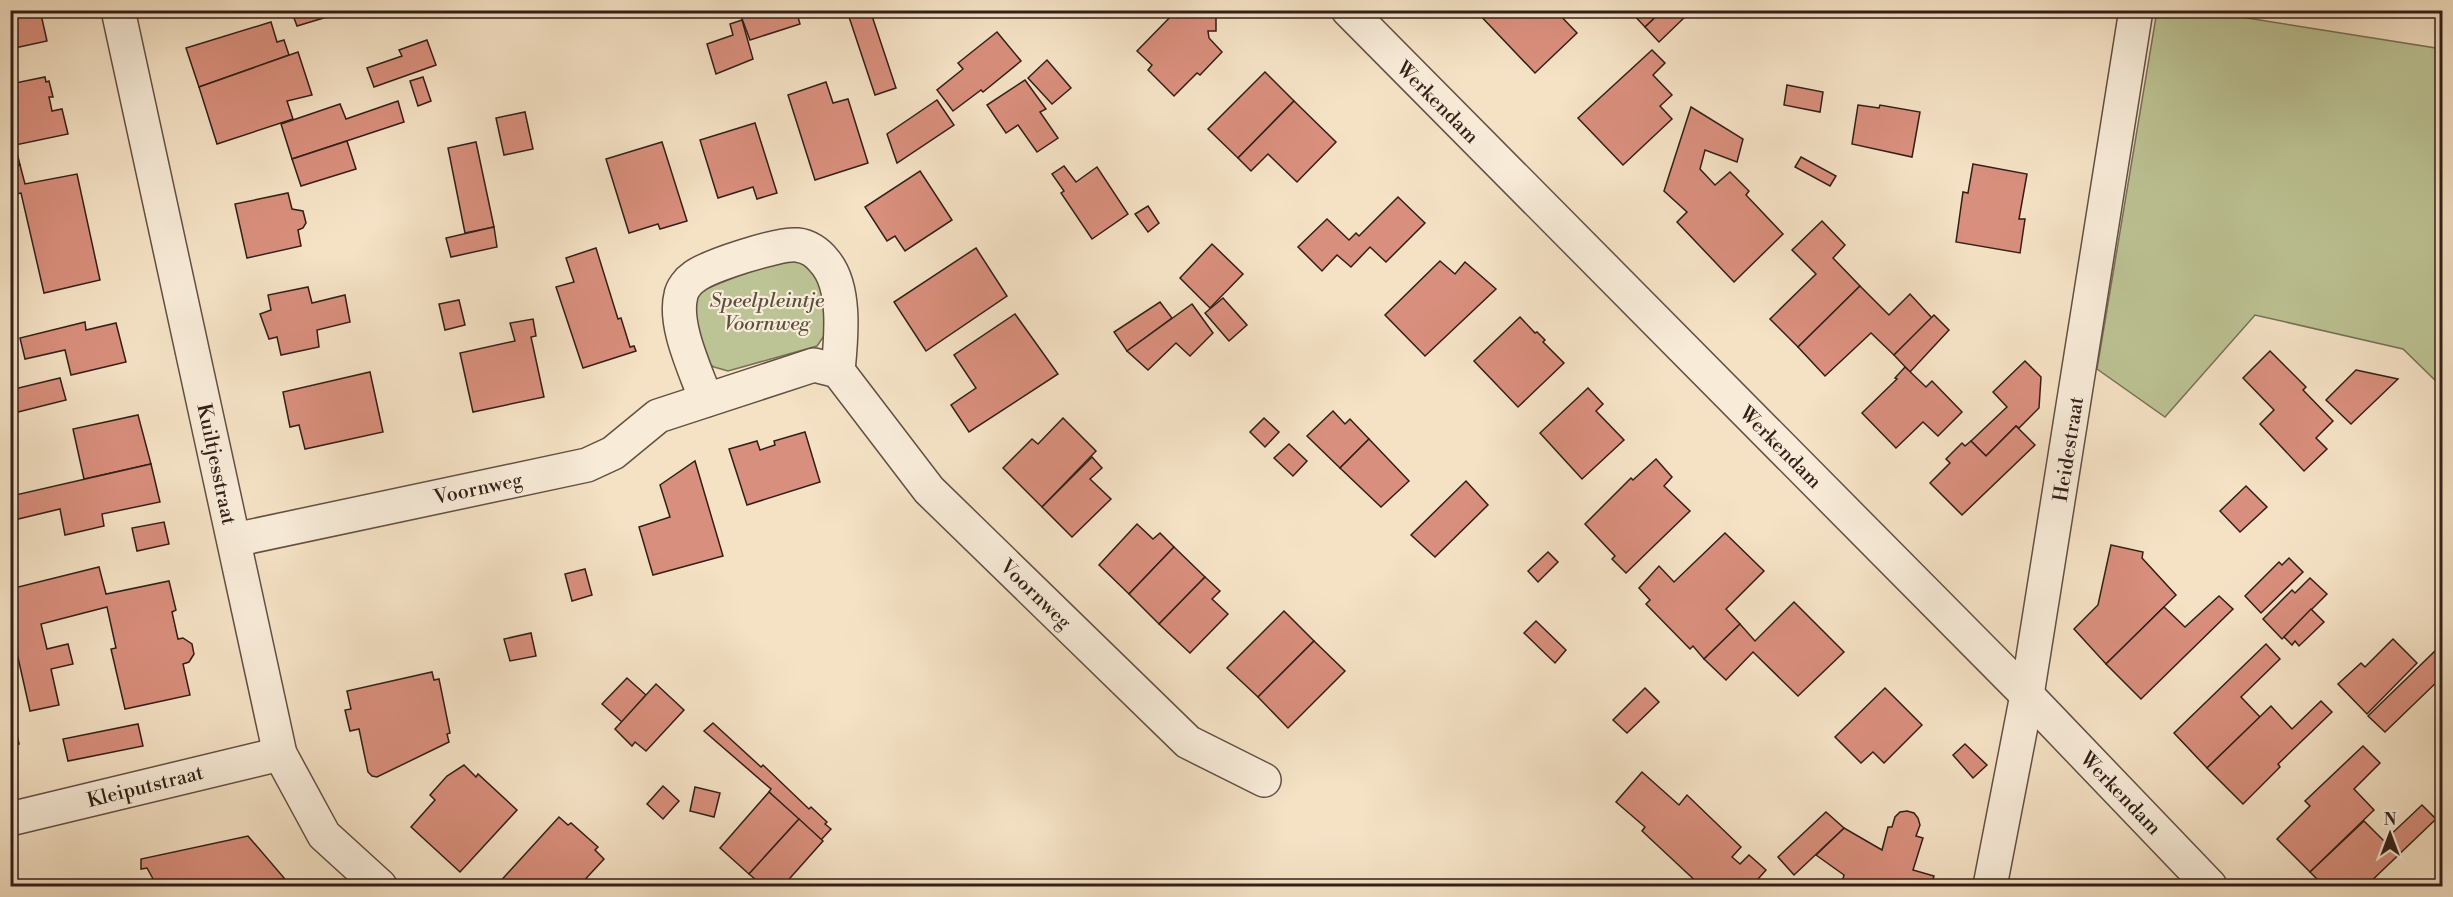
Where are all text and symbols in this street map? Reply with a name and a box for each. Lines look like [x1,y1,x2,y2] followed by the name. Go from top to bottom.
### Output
[1390,56,1484,150] street label: Werkendam
[710,289,825,337] park label: Speelpleintje Voornweg
[2049,395,2090,504] street label: Heidestraat
[190,401,241,527] street label: Kuiltjesstraat
[1733,401,1827,495] street label: Werkendam
[431,468,526,511] street label: Voornweg
[993,554,1076,636] street label: Voornweg
[2073,746,2166,841] street label: Werkendam
[85,761,206,814] street label: Kleiputstraat
[2360,804,2420,864] north arrow
[2384,810,2397,830] text: N

